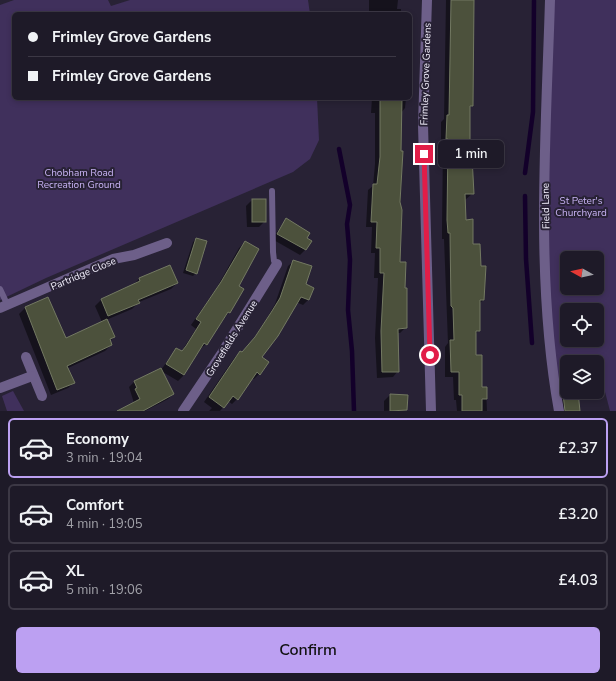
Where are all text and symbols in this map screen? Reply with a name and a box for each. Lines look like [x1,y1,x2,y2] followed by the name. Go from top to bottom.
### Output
[417,22,435,126] street label: Frimley Grove Gardens
[52,27,211,47] text: Frimley Grove Gardens
[52,66,211,86] text: Frimley Grove Gardens
[438,140,504,168] callout: 1 min
[415,145,433,163] route end
[454,145,488,163] text: 1 min
[37,166,121,192] park label: Chobham Road Recreation Ground
[539,183,553,229] street label: Field Lane
[555,194,607,220] park label: St Peter's Churchyard
[560,251,604,295] north arrow
[560,251,604,399] map controls
[49,254,118,294] street label: Partridge Close
[203,298,261,379] street label: Grovefields Avenue
[560,303,604,347] button: locate
[421,346,439,364] route start
[560,355,604,399] button: layers
[66,429,129,449] text: Economy
[18,430,54,466] icon: car
[558,438,598,458] text: £2.37
[66,449,142,467] text: 3 min · 19:04
[66,495,123,515] text: Comfort
[18,496,54,532] icon: car
[558,504,598,524] text: £3.20
[66,515,142,533] text: 4 min · 19:05
[66,561,85,581] text: XL
[18,562,54,598] icon: car
[558,570,598,590] text: £4.03
[66,581,142,599] text: 5 min · 19:06
[16,627,600,673] button: Confirm

